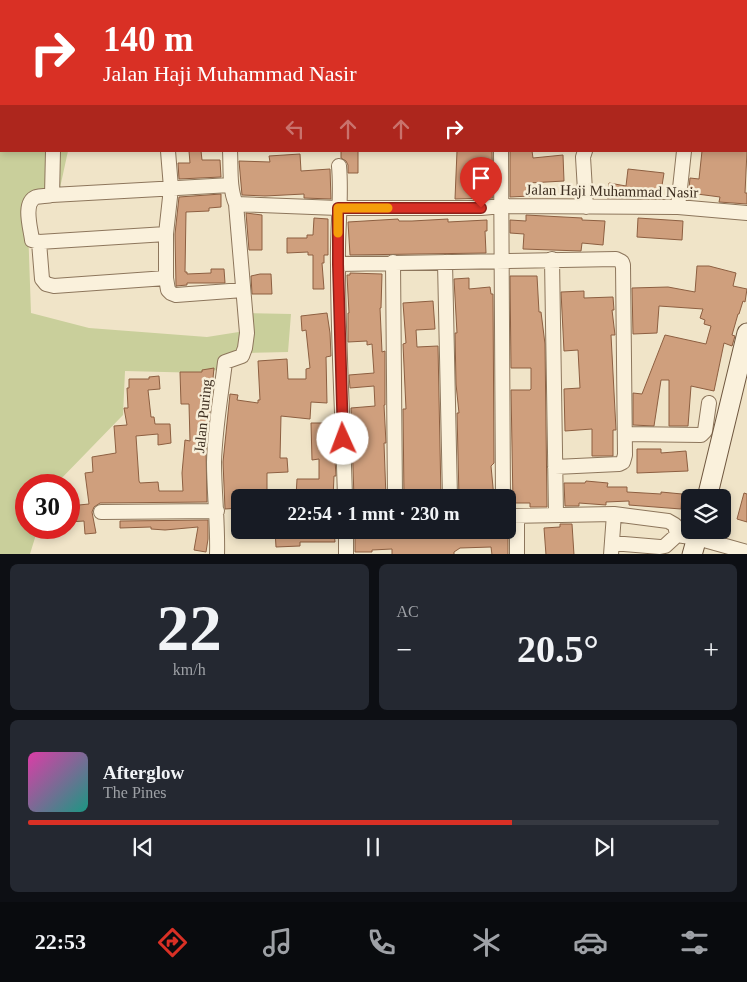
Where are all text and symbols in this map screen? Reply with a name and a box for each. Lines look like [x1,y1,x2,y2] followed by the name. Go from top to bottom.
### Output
[20,20,85,85] icon: right
[103,20,193,59] text: 140 m
[103,61,357,86] text: Jalan Haji Muhammad Nasir
[281,115,309,143] icon: left
[334,115,362,143] icon: ahead
[387,115,415,143] icon: ahead
[440,115,468,143] icon: right
[460,157,502,208] pin
[467,164,495,192] icon: arrive
[525,181,699,201] street label: Jalan Haji Muhammad Nasir
[191,378,215,454] street label: Jalan Puring
[316,412,368,464] position arrow
[15,474,80,539] speed limit sign: 30
[681,489,731,539] map controls
[681,489,731,539] button: layers
[287,503,460,524] text: 22:54 · 1 mnt · 230 m
[157,592,222,664] text: 22
[397,603,419,620] text: AC
[517,628,599,670] text: 20.5°
[397,634,412,665] text: −
[703,634,719,665] text: +
[173,661,206,678] text: km/h
[103,762,184,783] text: Afterglow
[103,784,167,801] text: The Pines
[129,833,157,861] icon: previous
[359,833,387,861] icon: pause
[590,833,618,861] icon: next
[155,925,190,960] icon: directions
[260,925,295,960] icon: music
[364,925,399,960] icon: phone
[469,925,504,960] icon: climate
[573,925,608,960] icon: car
[677,925,712,960] icon: filters
[35,929,86,954] text: 22:53

